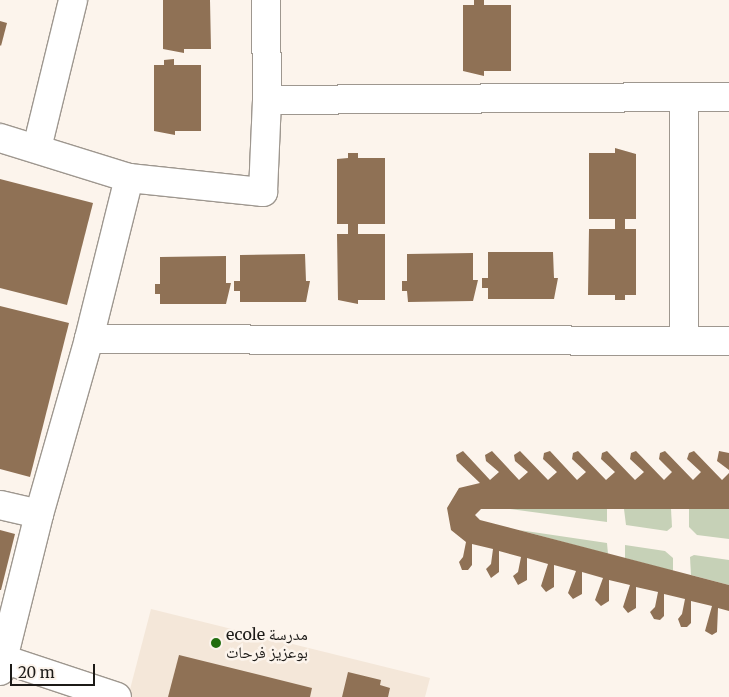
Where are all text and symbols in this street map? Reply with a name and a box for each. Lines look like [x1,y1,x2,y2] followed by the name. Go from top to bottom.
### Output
[226,624,308,662] place label: ecole مدرسة بوعزيز فرحات
[210,637,222,649] marker: ecole مدرسة بوعزيز فرحات
[12,654,98,686] scale bar
[18,663,55,682] text: 20 m

